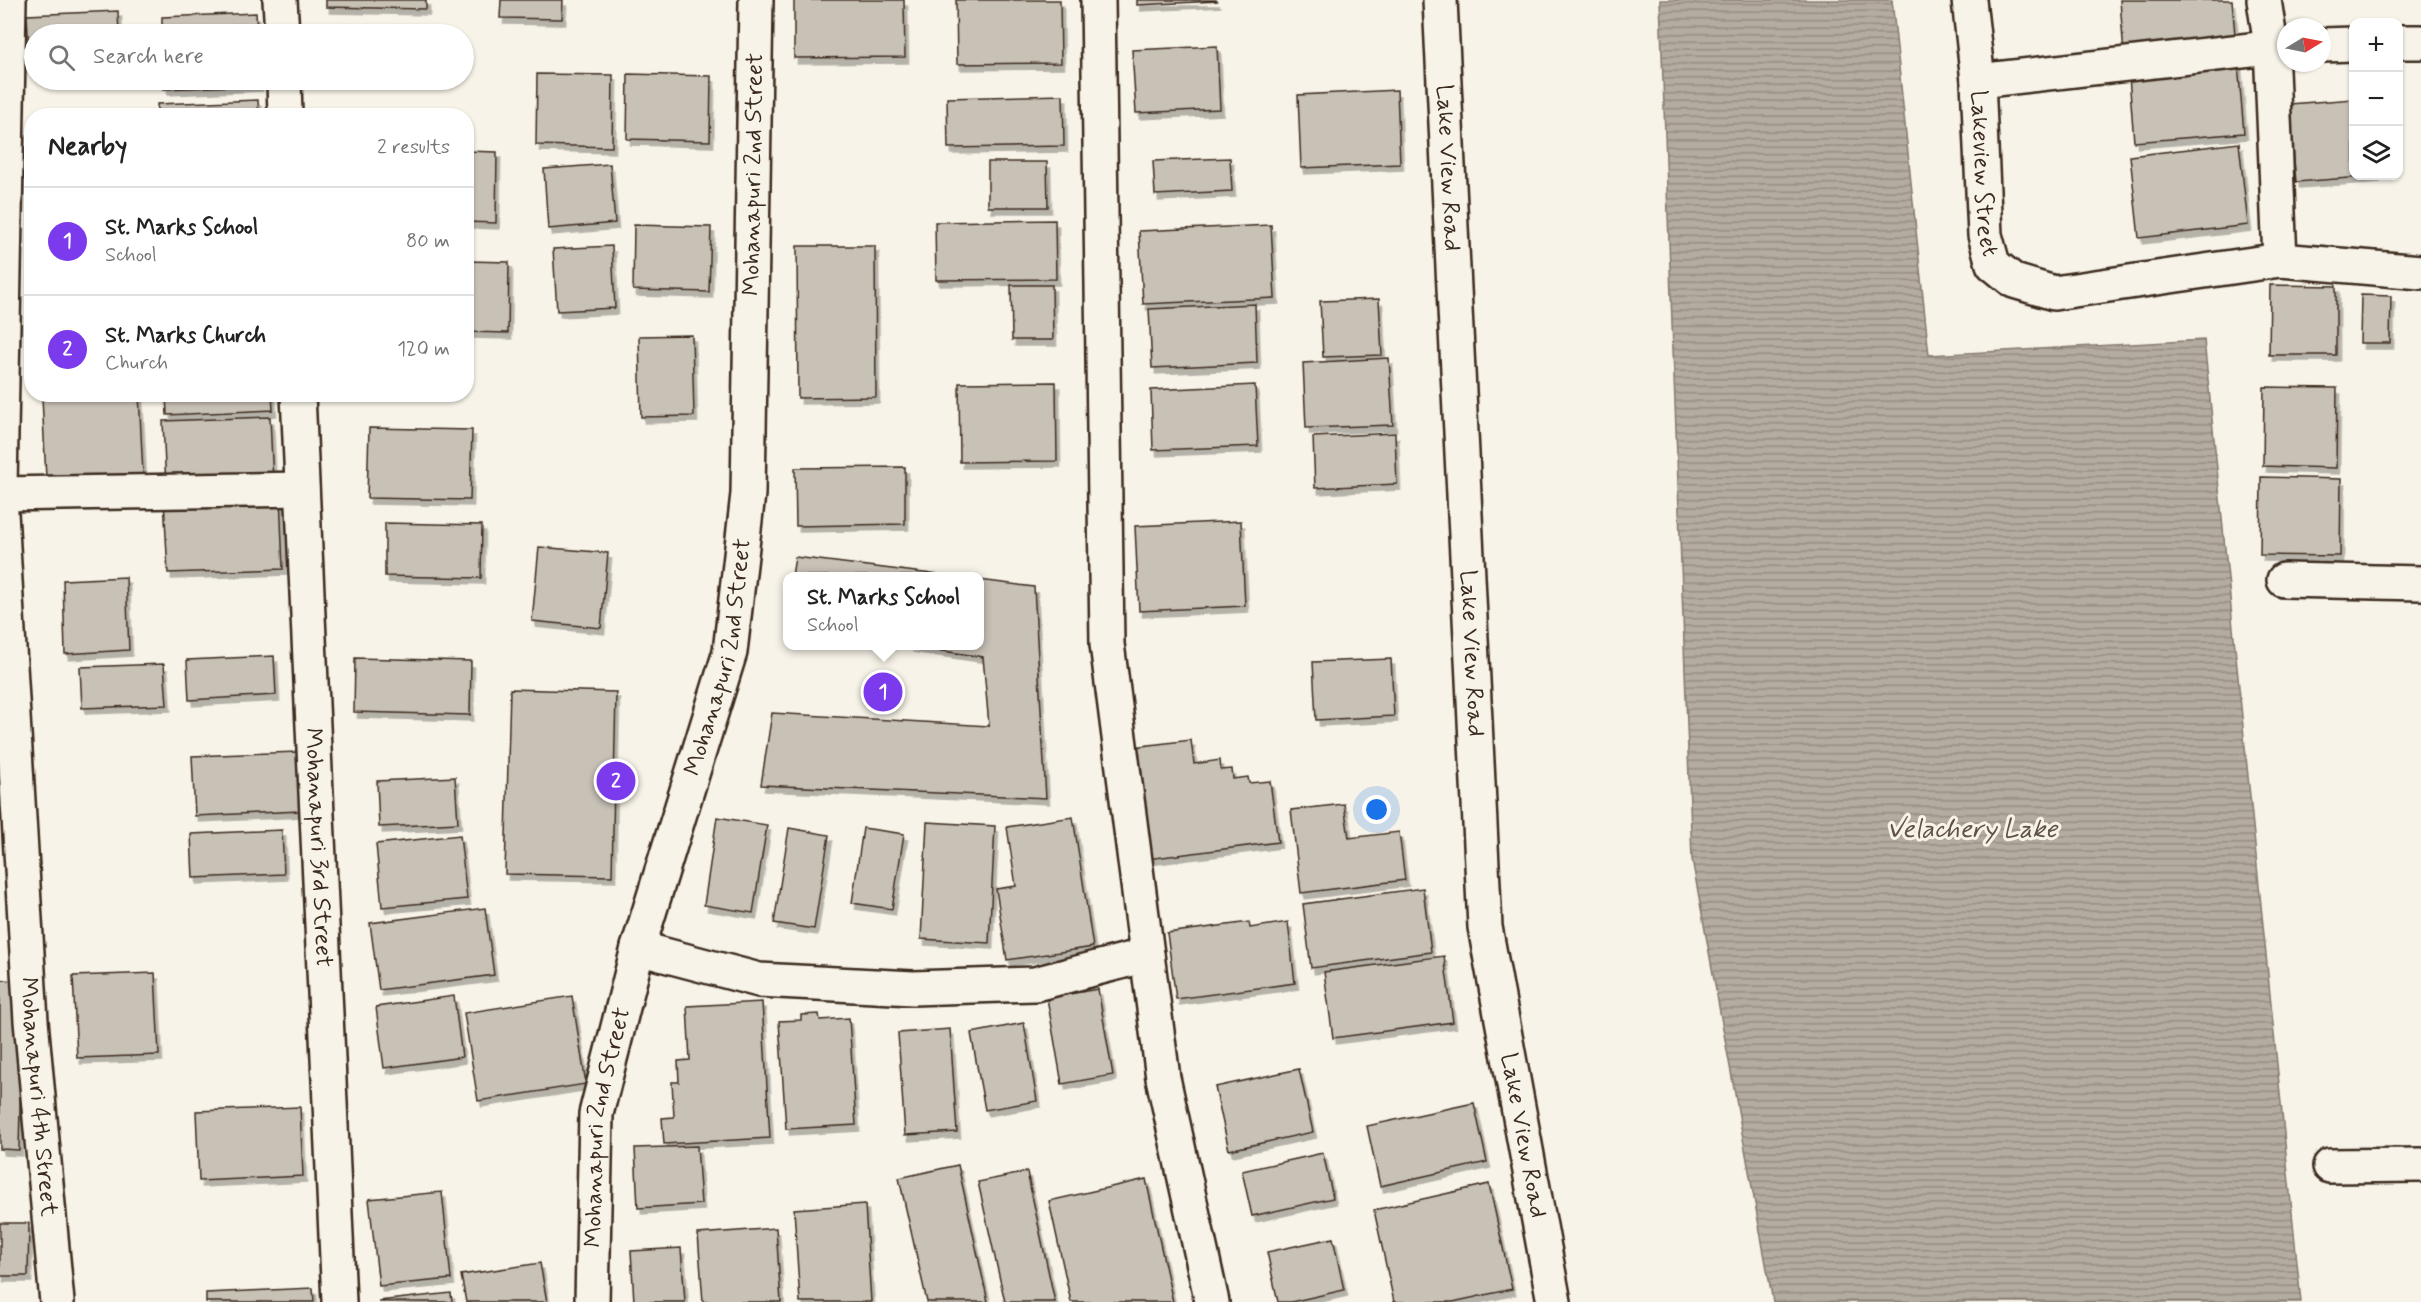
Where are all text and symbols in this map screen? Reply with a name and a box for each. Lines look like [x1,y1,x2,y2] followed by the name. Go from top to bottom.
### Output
[2277,18,2331,72] north arrow
[2349,18,2403,180] map controls
[2349,18,2403,72] button: +
[24,24,474,90] search box
[45,41,78,74] icon: search
[93,43,204,71] text: Search here
[736,53,771,296] street label: Mohanapuri 2nd Street
[2349,72,2403,126] button: −
[1429,84,1468,252] street label: Lake View Road
[1963,89,2006,260] street label: Lakeview Street
[2349,126,2403,180] button: layers
[48,130,127,164] text: Nearby
[377,134,450,161] text: 2 results
[105,214,258,242] text: St. Marks School
[63,228,72,255] text: 1
[406,228,450,255] text: 80 m
[105,242,157,269] text: School
[105,322,266,350] text: St. Marks Church
[63,336,72,363] text: 2
[397,336,450,363] text: 120 m
[105,350,168,377] text: Church
[677,537,758,780] street label: Mohanapuri 2nd Street
[1452,569,1491,737] street label: Lake View Road
[783,572,984,650] popup
[807,584,960,612] text: St. Marks School
[807,612,859,639] text: School
[864,670,902,714] pin: 1
[298,727,339,968] street label: Mohanapuri 3rd Street
[596,758,636,804] pin: 2
[1362,795,1391,824] your location
[1887,813,2058,847] water label: Velachery Lake
[13,976,65,1218] street label: Mohanapuri 4th Street
[578,1004,638,1248] street label: Mohanapuri 2nd Street
[1493,1051,1554,1220] street label: Lake View Road

